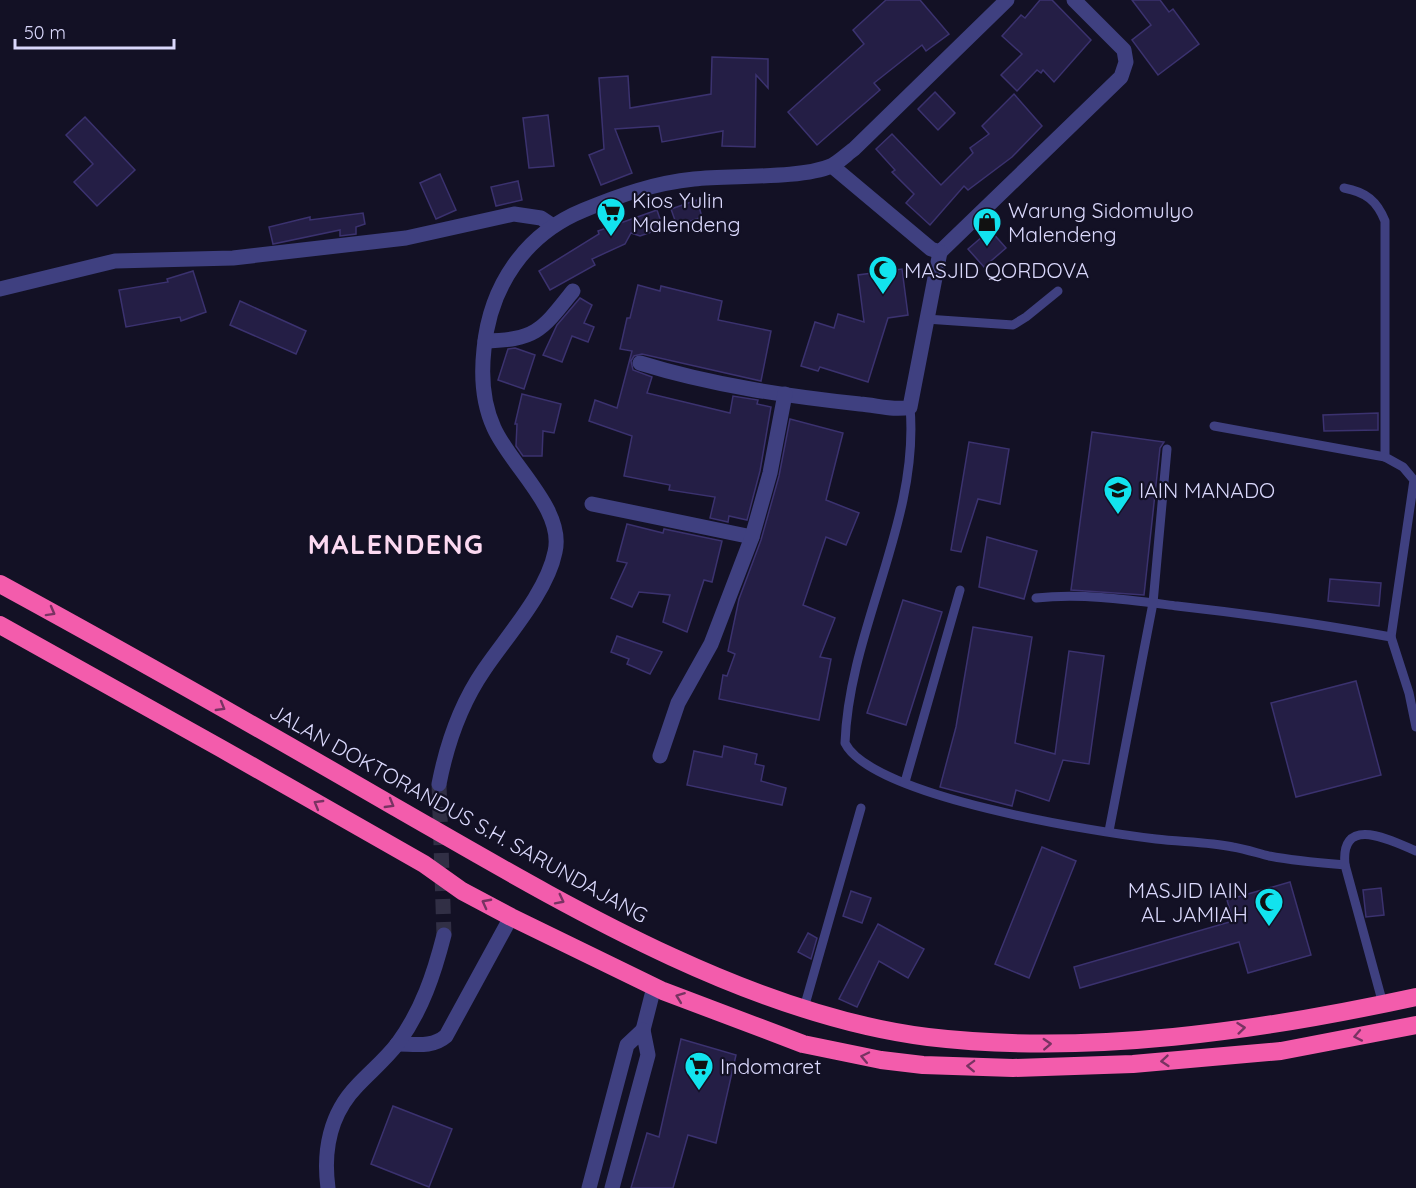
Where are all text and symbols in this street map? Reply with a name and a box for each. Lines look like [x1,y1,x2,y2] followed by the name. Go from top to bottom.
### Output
[15,12,174,50] scale bar
[24,21,66,44] text: 50 m
[632,187,741,237] place label: Kios Yulin Malendeng
[595,196,627,238] supermarket icon: Kios Yulin Malendeng
[1008,197,1194,247] place label: Warung Sidomulyo Malendeng
[971,206,1003,248] shop icon: Warung Sidomulyo Malendeng
[867,254,899,296] mosque icon: MASJID QORDOVA
[904,257,1089,283] place label: MASJID QORDOVA
[1102,474,1134,516] school or university icon: IAIN MANADO
[1139,477,1275,503] place label: IAIN MANADO
[308,527,484,561] district label: MALENDENG
[45,605,55,616] one-way arrow
[265,698,653,928] street label: JALAN DOKTORANDUS S.H. SARUNDAJANG
[215,700,225,711] one-way arrow
[384,797,395,808] one-way arrow
[314,799,324,811] one-way arrow
[1128,877,1248,927] place label: MASJID IAIN AL JAMIAH
[1253,886,1285,928] mosque icon: MASJID IAIN AL JAMIAH
[554,892,565,904] one-way arrow
[481,899,492,910] one-way arrow
[675,992,686,1005] one-way arrow
[1237,1022,1246,1035] one-way arrow
[1354,1029,1364,1042] one-way arrow
[1043,1037,1052,1050] one-way arrow
[683,1050,715,1092] supermarket icon: Indomaret
[860,1051,870,1064] one-way arrow
[720,1053,821,1079] place label: Indomaret
[1161,1054,1170,1067] one-way arrow
[966,1060,975,1073] one-way arrow

